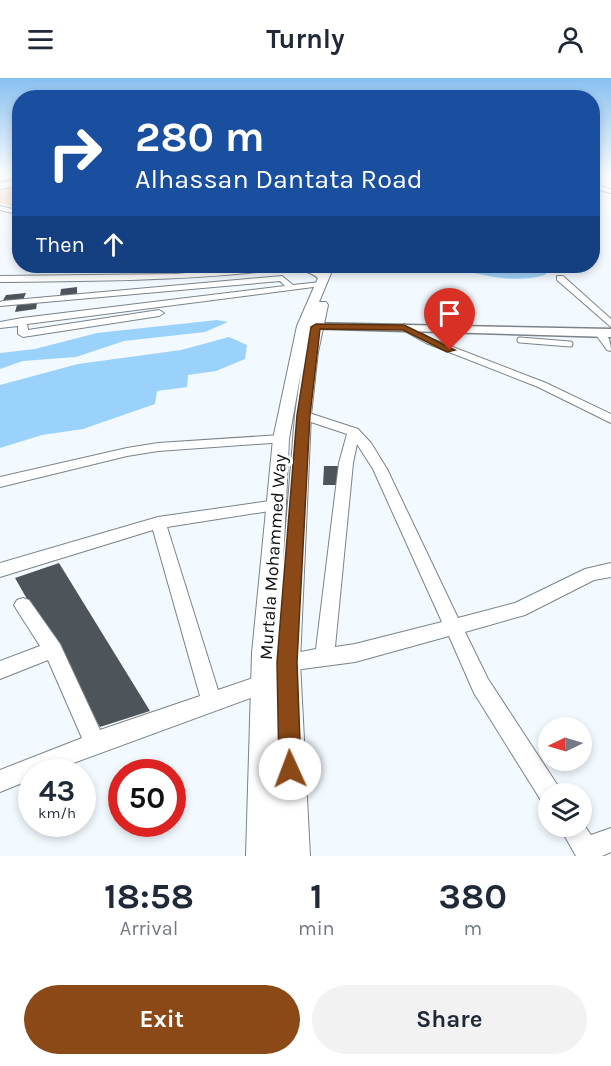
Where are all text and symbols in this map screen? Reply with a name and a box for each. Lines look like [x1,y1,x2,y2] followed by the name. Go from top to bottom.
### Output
[24,23,57,56] icon: menu
[266,23,345,55] text: Turnly
[554,23,587,56] icon: person
[135,112,265,162] text: 280 m
[36,114,114,192] icon: right
[135,163,423,195] text: Alhassan Dantata Road
[97,228,130,261] icon: ahead
[36,232,85,258] text: Then
[424,288,475,350] pin
[433,297,466,330] icon: arrive
[255,453,291,661] street label: Murtala Mohammed Way
[538,717,592,771] north arrow
[538,717,592,837] map controls
[258,737,322,801] position arrow
[108,759,186,837] speed limit sign: 50
[39,773,75,809] text: 43
[538,783,592,837] button: layers
[38,804,76,822] text: km/h
[104,875,194,917] text: 18:58
[310,875,323,917] text: 1
[439,875,507,917] text: 380
[120,917,178,940] text: Arrival
[298,917,335,940] text: min
[463,917,482,940] text: m
[24,985,300,1054] button: Exit
[312,985,587,1054] button: Share

